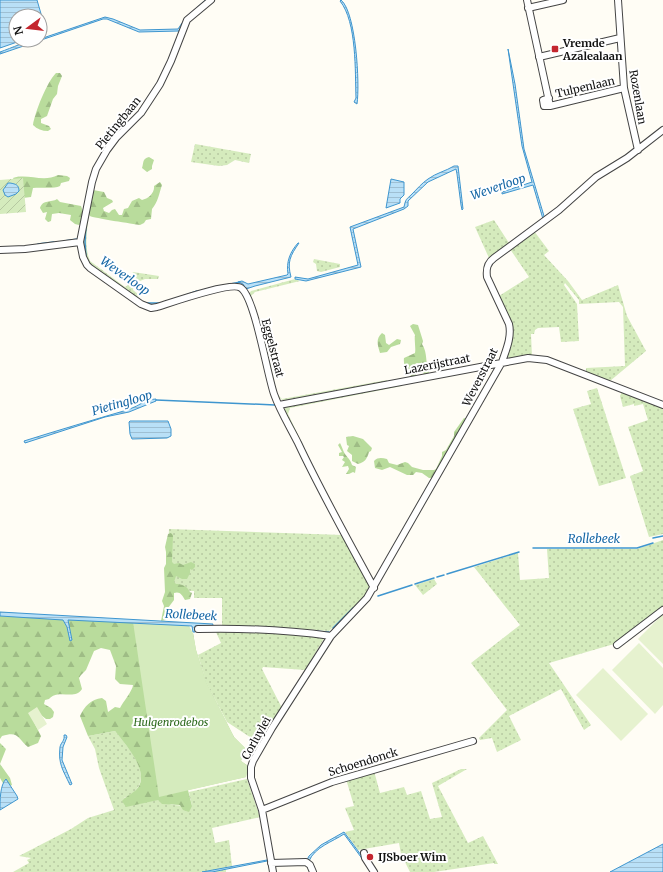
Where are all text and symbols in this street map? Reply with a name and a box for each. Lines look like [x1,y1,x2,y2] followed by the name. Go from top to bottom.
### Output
[8,8,48,48] north arrow
[10,24,26,37] text: N
[562,36,623,63] place label: Vremde Azalealaan
[550,44,560,54] marker: Vremde Azalealaan
[626,68,650,126] street label: Rozenlaan
[554,73,617,101] street label: Tulpenlaan
[92,93,144,152] street label: Pietingbaan
[468,170,527,203] water label: Weverloop
[98,253,153,298] water label: Weverloop
[258,317,288,379] street label: Eggelstraat
[459,345,501,409] street label: Weverstraat
[403,351,472,377] street label: Lazerijstraat
[90,387,154,418] water label: Pietingloop
[568,531,621,546] water label: Rollebeek
[165,606,218,623] water label: Rollebeek
[238,714,274,762] street label: Corluylei
[133,715,209,729] park label: Hulgenrodebos
[327,745,399,779] street label: Schoendonck
[378,850,446,864] place label: IJSboer Wim
[365,852,375,862] marker: IJSboer Wim

